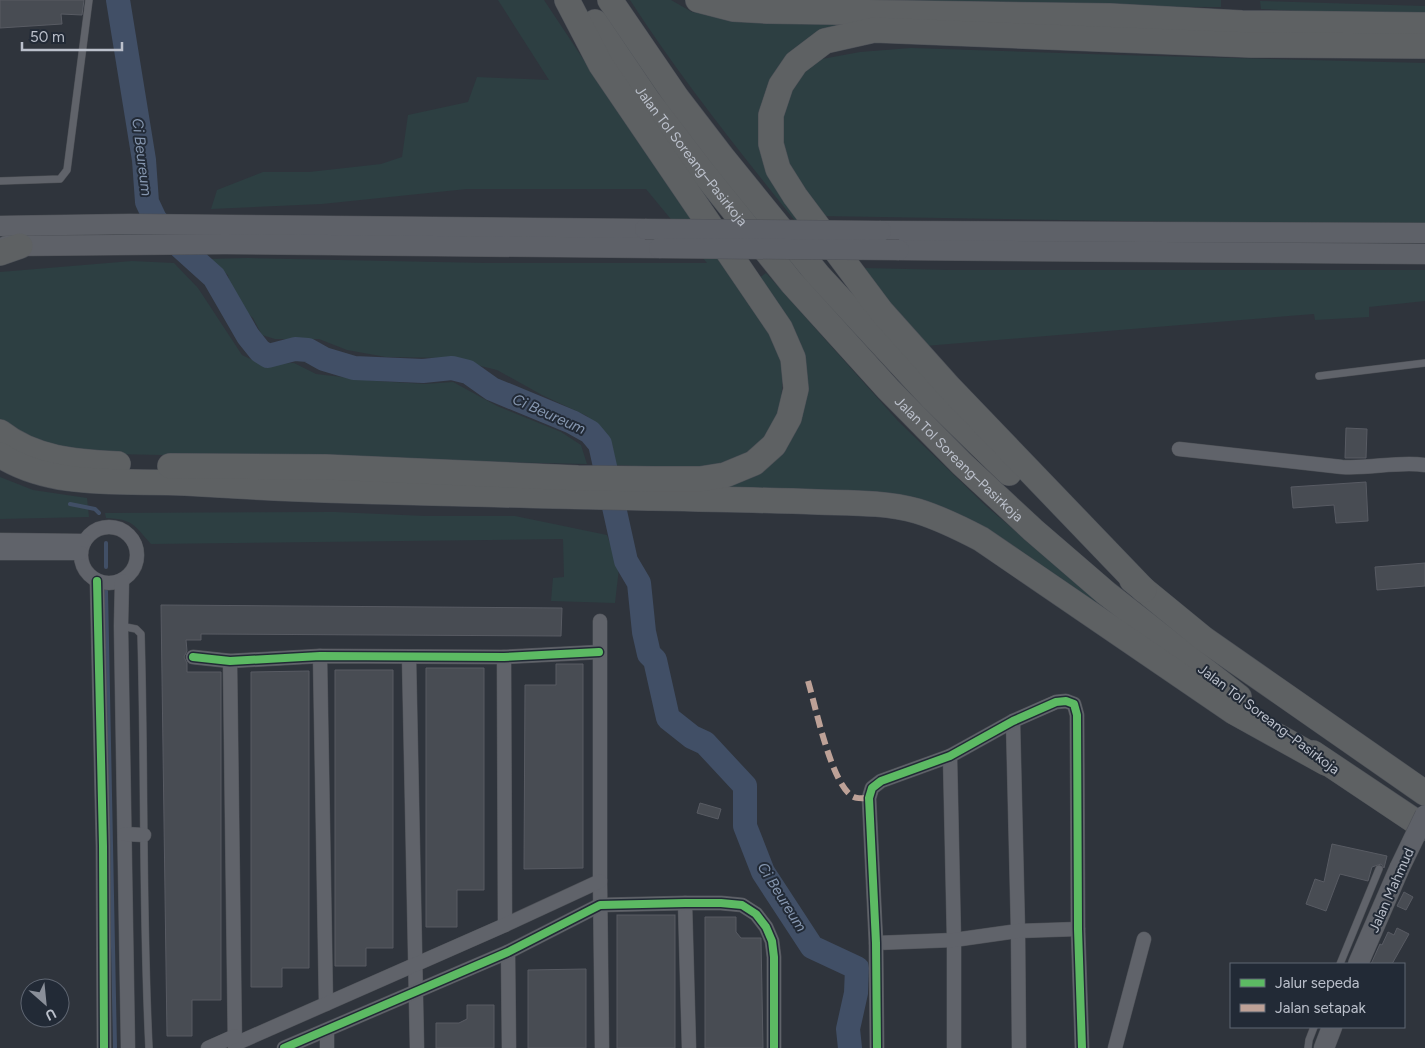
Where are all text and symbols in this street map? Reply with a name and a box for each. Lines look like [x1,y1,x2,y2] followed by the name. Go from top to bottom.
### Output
[22,20,122,52] scale bar
[30,28,65,46] text: 50 m
[632,83,751,230] street label: Jalan Tol Soreang–Pasirkoja
[128,117,156,197] water label: Ci Beureum
[510,390,589,438] water label: Ci Beureum
[891,393,1027,526] street label: Jalan Tol Soreang–Pasirkoja
[1195,661,1343,778] street label: Jalan Tol Soreang–Pasirkoja
[1365,845,1418,935] street label: Jalan Mahmud
[754,859,810,935] water label: Ci Beureum
[1230,963,1405,1028] legend
[1275,974,1360,992] text: Jalur sepeda
[20,978,70,1028] north arrow
[1275,999,1366,1017] text: Jalan setapak
[42,1004,59,1024] text: U

